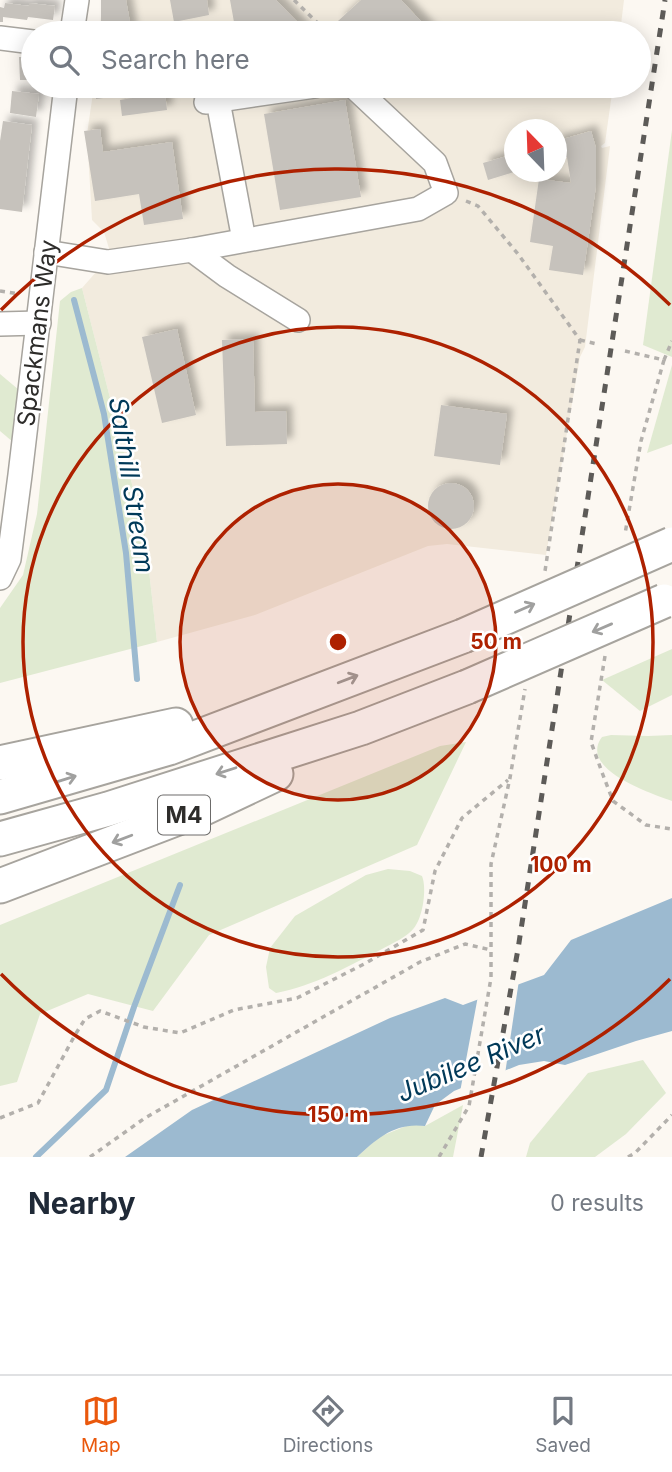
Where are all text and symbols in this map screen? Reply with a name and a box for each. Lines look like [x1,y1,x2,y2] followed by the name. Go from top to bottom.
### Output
[21,21,651,98] search box
[45,41,83,79] icon: search
[101,44,250,75] text: Search here
[504,119,567,182] north arrow
[11,238,63,428] street label: Spackmans Way
[103,395,161,575] water label: Salthill Stream
[514,601,535,614] one-way arrow
[592,622,613,635] one-way arrow
[470,629,522,654] text: 50 m
[326,630,350,654] centre of rings
[337,672,358,685] one-way arrow
[216,766,238,779] one-way arrow
[54,772,76,785] one-way arrow
[158,796,210,834] road number: M4
[112,834,134,847] one-way arrow
[530,852,592,877] text: 100 m
[392,1017,551,1108] water label: Jubilee River
[308,1102,368,1127] text: 150 m
[28,1185,136,1221] text: Nearby
[550,1189,644,1217] text: 0 results
[81,1392,121,1457] tab: Map
[283,1392,373,1457] tab: Directions
[535,1392,591,1457] tab: Saved

